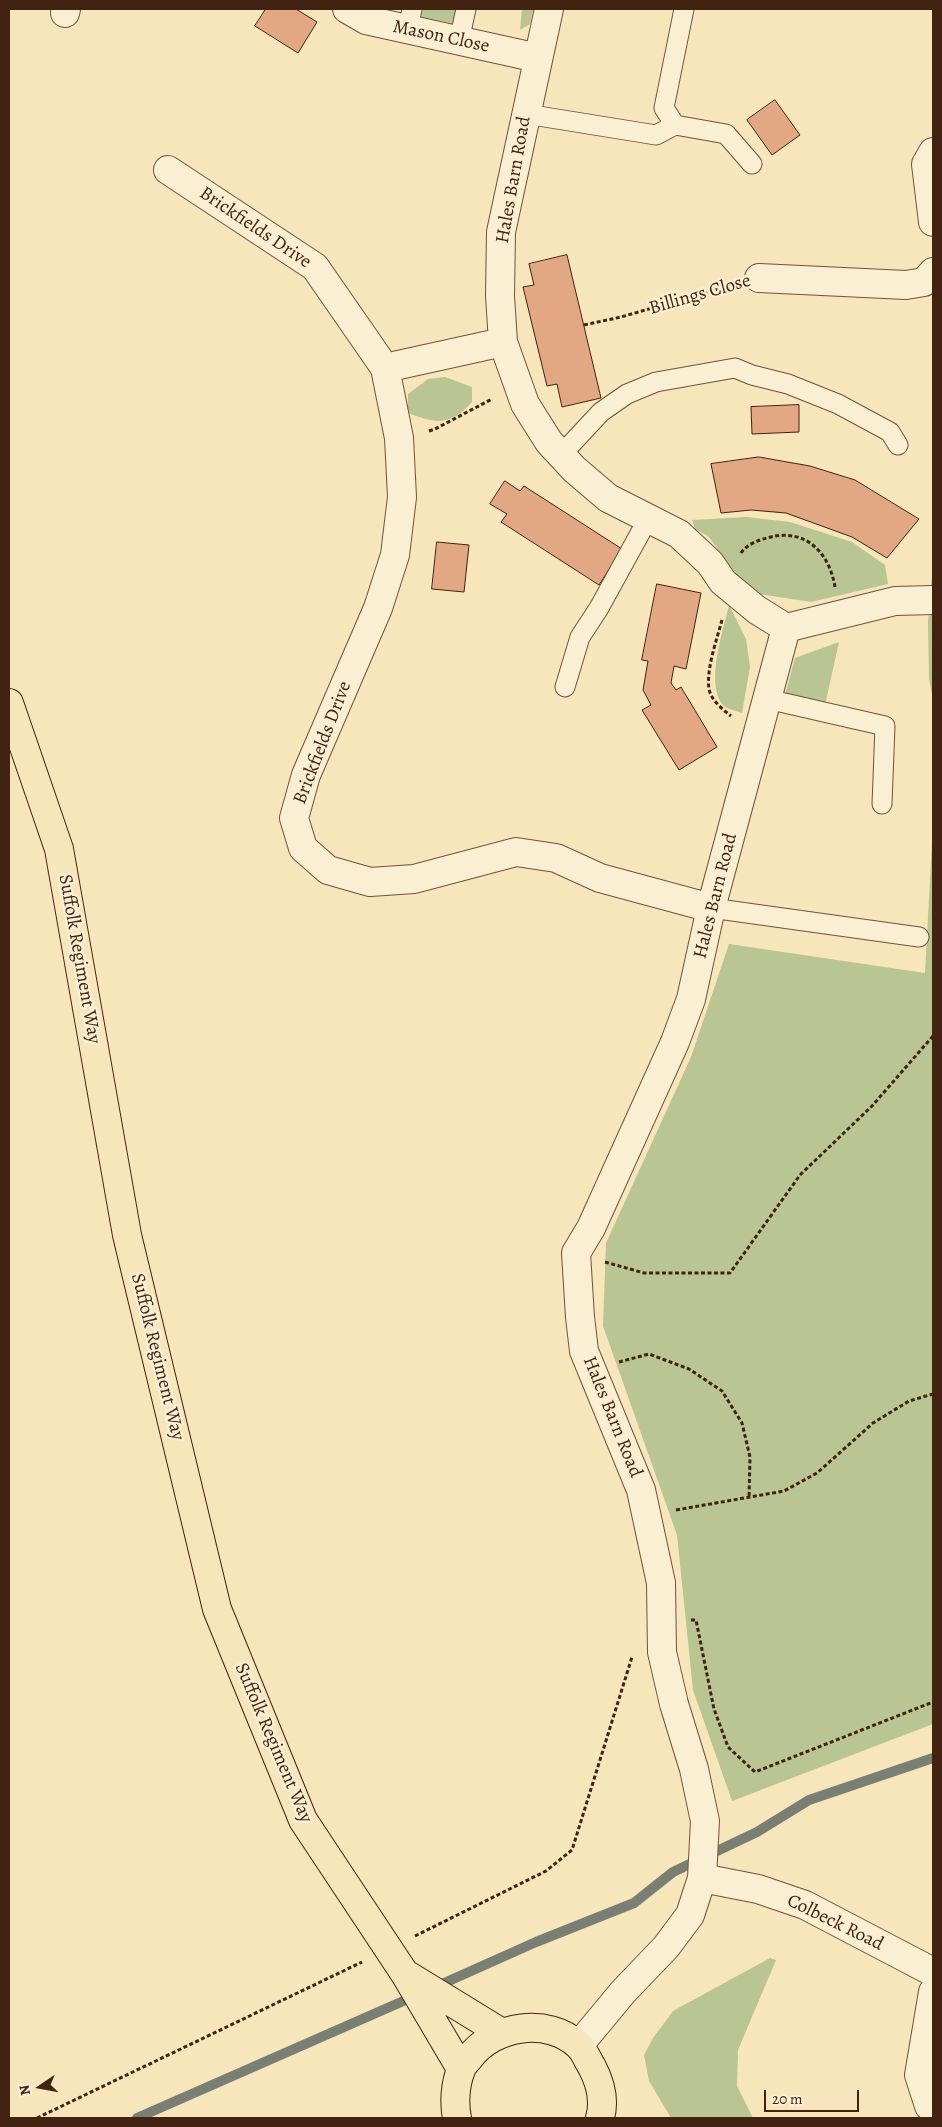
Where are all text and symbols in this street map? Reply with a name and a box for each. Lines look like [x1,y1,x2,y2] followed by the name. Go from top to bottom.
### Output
[391,16,491,58] street label: Mason Close
[492,115,536,245] street label: Hales Barn Road
[195,182,315,274] street label: Brickfields Drive
[647,270,753,320] street label: Billings Close
[289,678,357,808] street label: Brickfields Drive
[689,831,743,961] street label: Hales Barn Road
[53,873,105,1045] street label: Suffolk Regiment Way
[125,1271,189,1443] street label: Suffolk Regiment Way
[577,1353,647,1481] street label: Hales Barn Road
[229,1660,317,1826] street label: Suffolk Regiment Way
[783,1890,887,1956] street label: Colbeck Road
[15,2062,65,2112] north arrow
[767,2080,862,2112] scale bar
[14,2083,35,2097] text: N
[772,2089,803,2109] text: 20 m

